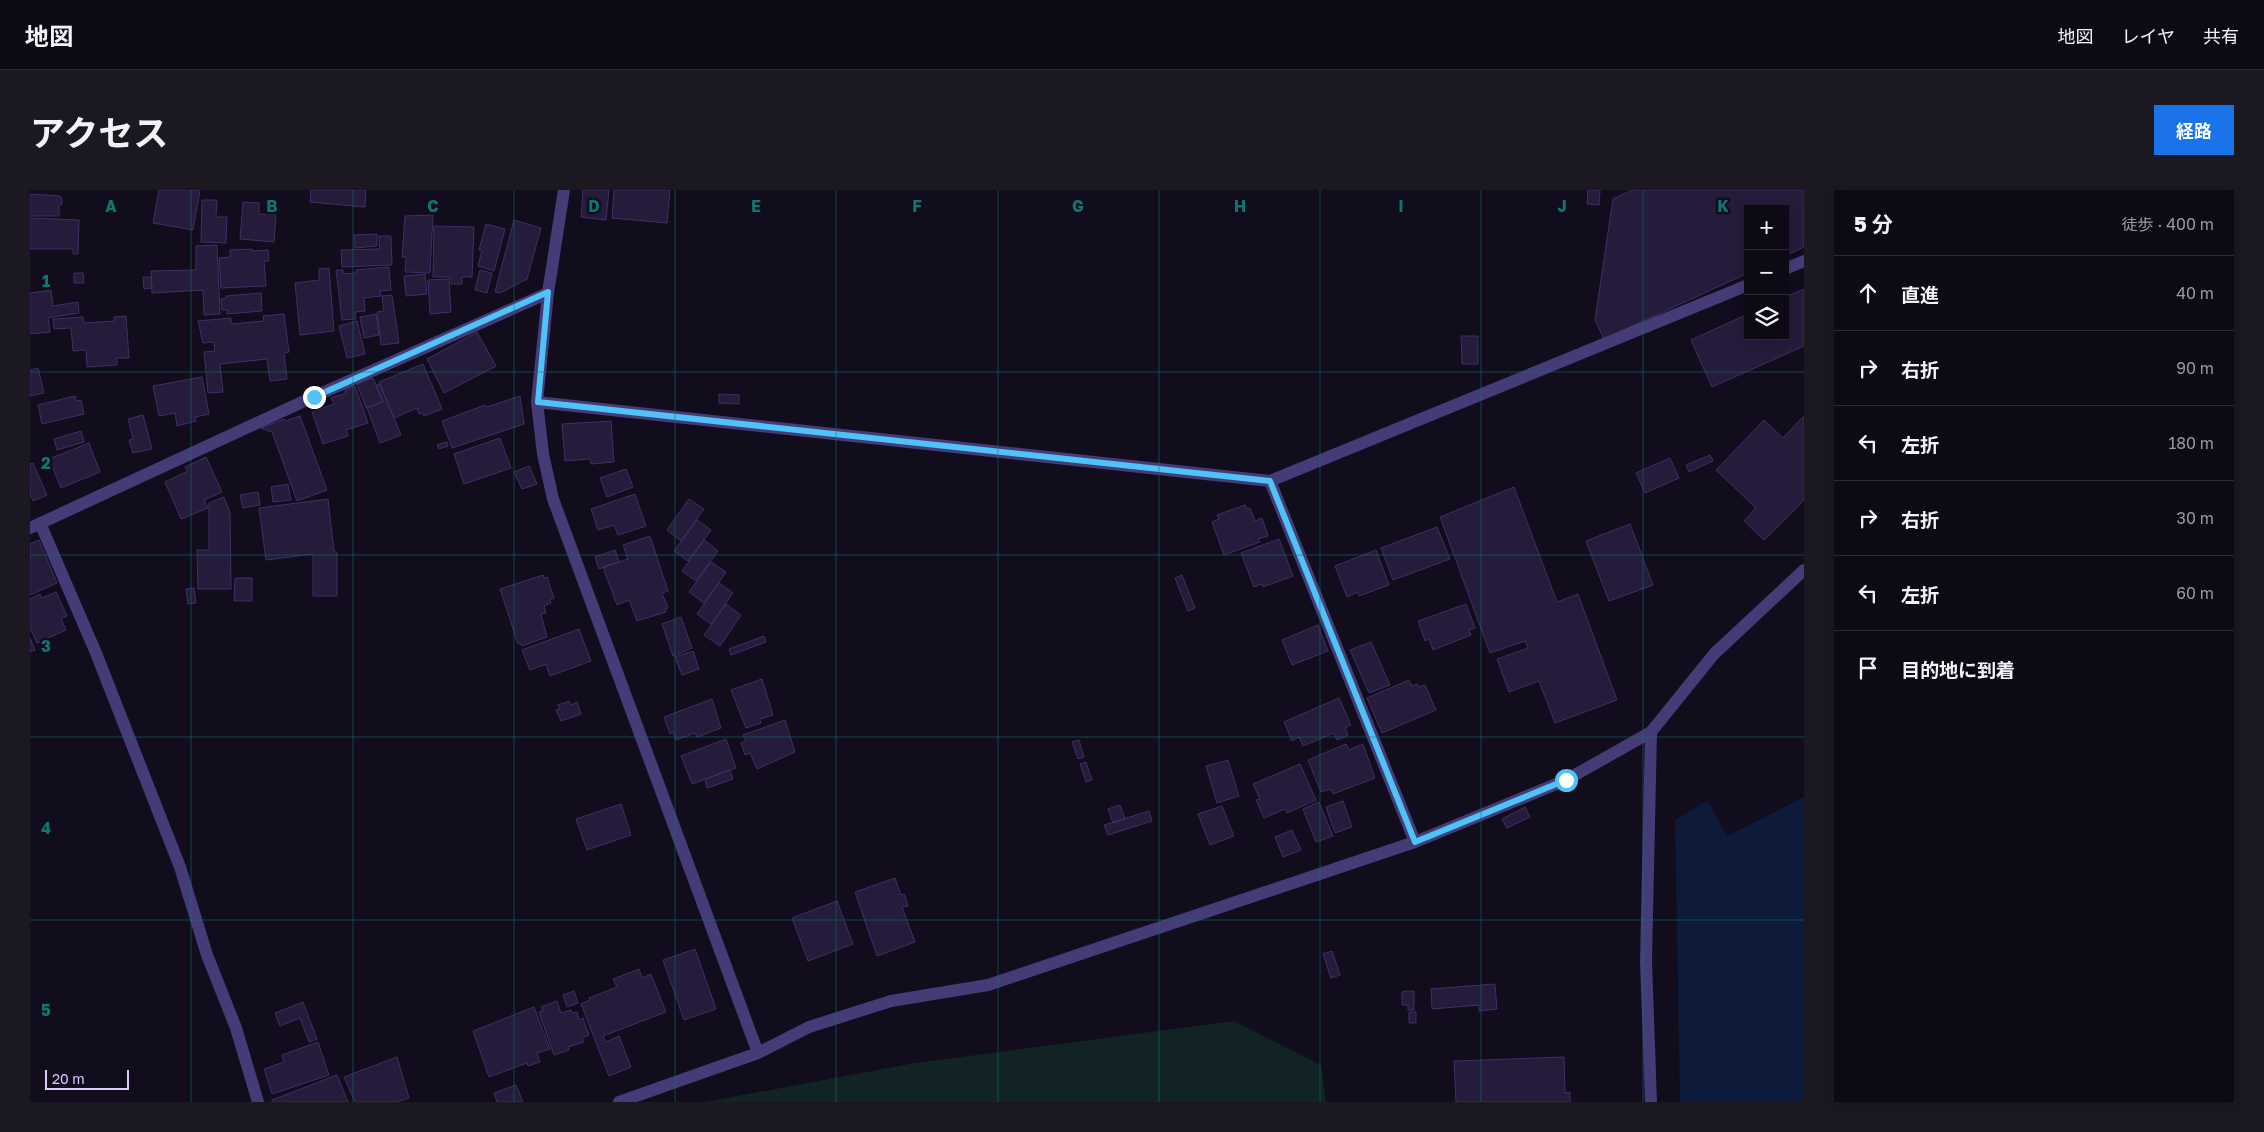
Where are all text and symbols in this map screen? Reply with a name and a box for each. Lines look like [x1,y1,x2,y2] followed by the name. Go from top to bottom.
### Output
[25,21,73,50] text: 地図
[2058,25,2094,47] text: 地図
[2122,25,2175,47] text: レイヤ
[2203,25,2239,47] text: 共有
[2154,105,2234,155] button: 経路
[30,112,168,154] text: アクセス
[105,196,117,216] text: A
[266,196,278,216] text: B
[427,196,439,216] text: C
[588,196,600,216] text: D
[751,196,761,216] text: E
[912,196,922,216] text: F
[1072,196,1084,216] text: G
[1234,196,1246,216] text: H
[1398,196,1404,216] text: I
[1557,196,1567,216] text: J
[1717,196,1729,216] text: K
[1744,205,1789,340] map controls
[1744,205,1789,250] button: +
[1854,211,1893,237] text: 5 分
[2121,214,2214,234] text: 徒歩 · 400 m
[1744,250,1789,295] button: −
[42,271,50,291] text: 1
[1854,279,1882,307] icon: ahead
[1901,283,1939,306] text: 直進
[2176,283,2214,303] text: 40 m
[1744,295,1789,340] button: layers
[1854,354,1882,382] icon: right
[1901,358,1939,381] text: 右折
[2176,358,2214,378] text: 90 m
[303,386,326,409] route end
[1854,429,1882,457] icon: left
[1901,433,1939,456] text: 左折
[2168,433,2214,453] text: 180 m
[41,453,51,473] text: 2
[1854,504,1882,532] icon: right
[1901,508,1939,531] text: 右折
[2177,508,2214,528] text: 30 m
[1854,579,1882,607] icon: left
[1901,583,1939,606] text: 左折
[2176,583,2214,603] text: 60 m
[41,636,51,656] text: 3
[1854,654,1882,682] icon: arrive
[1901,658,2015,681] text: 目的地に到着
[1555,769,1578,792] route start
[41,818,51,838] text: 4
[41,1000,51,1020] text: 5
[45,1067,129,1090] scale bar
[52,1070,85,1087] text: 20 m

